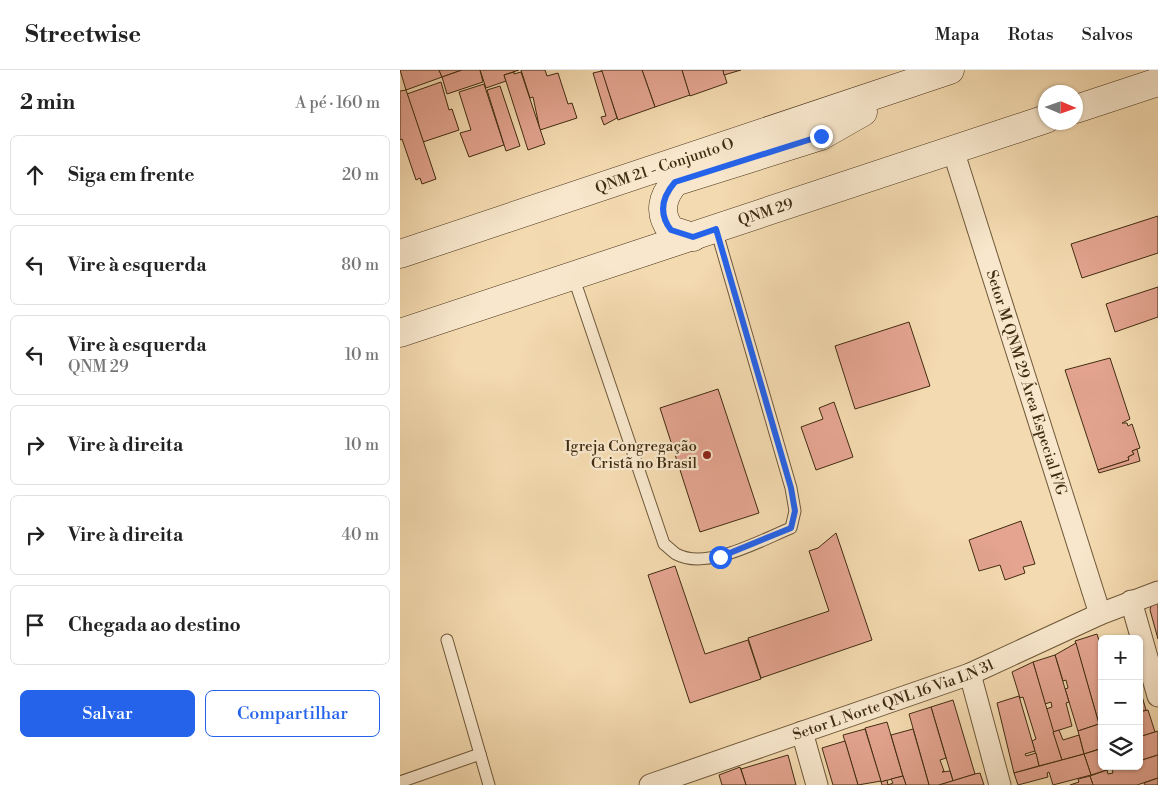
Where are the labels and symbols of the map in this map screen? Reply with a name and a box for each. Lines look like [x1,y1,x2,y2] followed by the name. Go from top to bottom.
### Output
[1038,85,1083,130] north arrow
[810,125,833,148] route end
[593,133,737,198] street label: QNM 21 - Conjunto O
[735,194,795,230] street label: QNM 29
[982,268,1071,498] street label: Setor M QNM 29 Área Especial F/G
[565,437,698,473] place label: Igreja Congregação Cristã no Brasil
[701,449,713,461] marker: Igreja Congregação Cristã no Brasil
[709,546,732,569] route start
[790,654,998,744] street label: Setor L Norte QNL 16 Via LN 31

